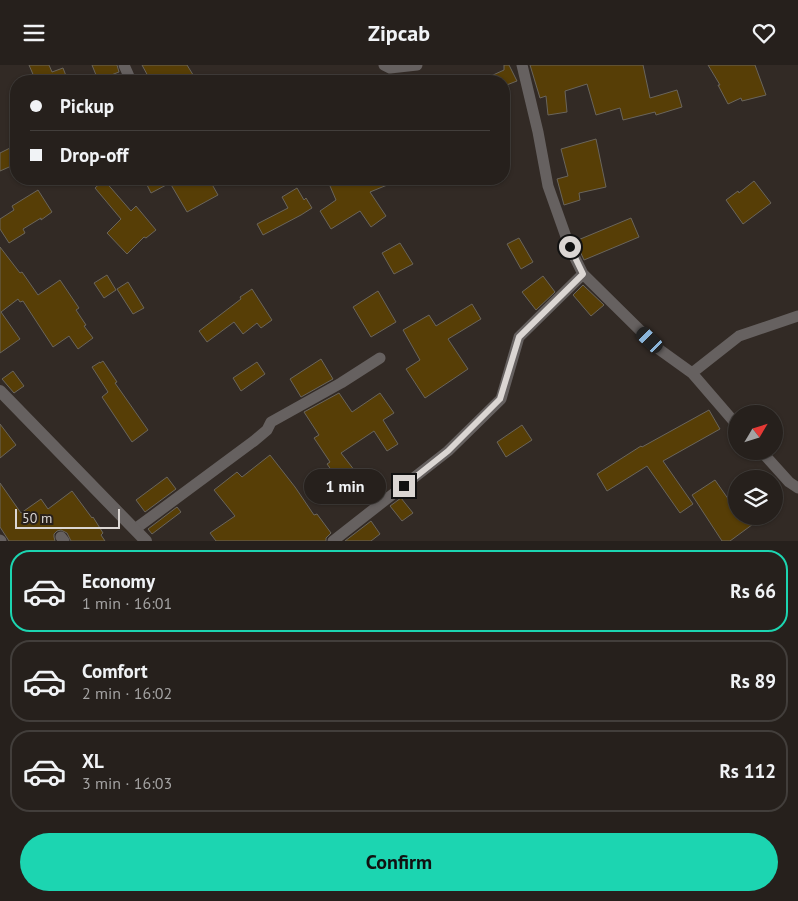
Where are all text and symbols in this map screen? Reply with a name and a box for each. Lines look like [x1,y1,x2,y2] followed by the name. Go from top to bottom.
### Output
[20,19,48,47] icon: menu
[368,19,430,47] text: Zipcab
[750,19,778,47] icon: heart
[60,94,114,118] text: Pickup
[60,143,128,167] text: Drop-off
[559,236,581,258] route start
[633,324,666,356] car
[728,405,782,460] north arrow
[728,405,783,525] map controls
[304,469,386,503] callout: 1 min
[728,470,783,525] button: layers
[393,475,415,497] route end
[325,476,365,496] text: 1 min
[15,506,120,529] scale bar
[22,509,52,527] text: 50 m
[22,569,67,614] icon: car
[82,569,155,593] text: Economy
[730,579,776,603] text: Rs 66
[82,593,172,613] text: 1 min · 16:01
[22,659,67,704] icon: car
[82,659,148,683] text: Comfort
[730,669,776,693] text: Rs 89
[82,683,172,703] text: 2 min · 16:02
[22,749,67,794] icon: car
[82,749,104,773] text: XL
[719,759,776,783] text: Rs 112
[82,773,172,793] text: 3 min · 16:03
[20,833,778,891] button: Confirm

